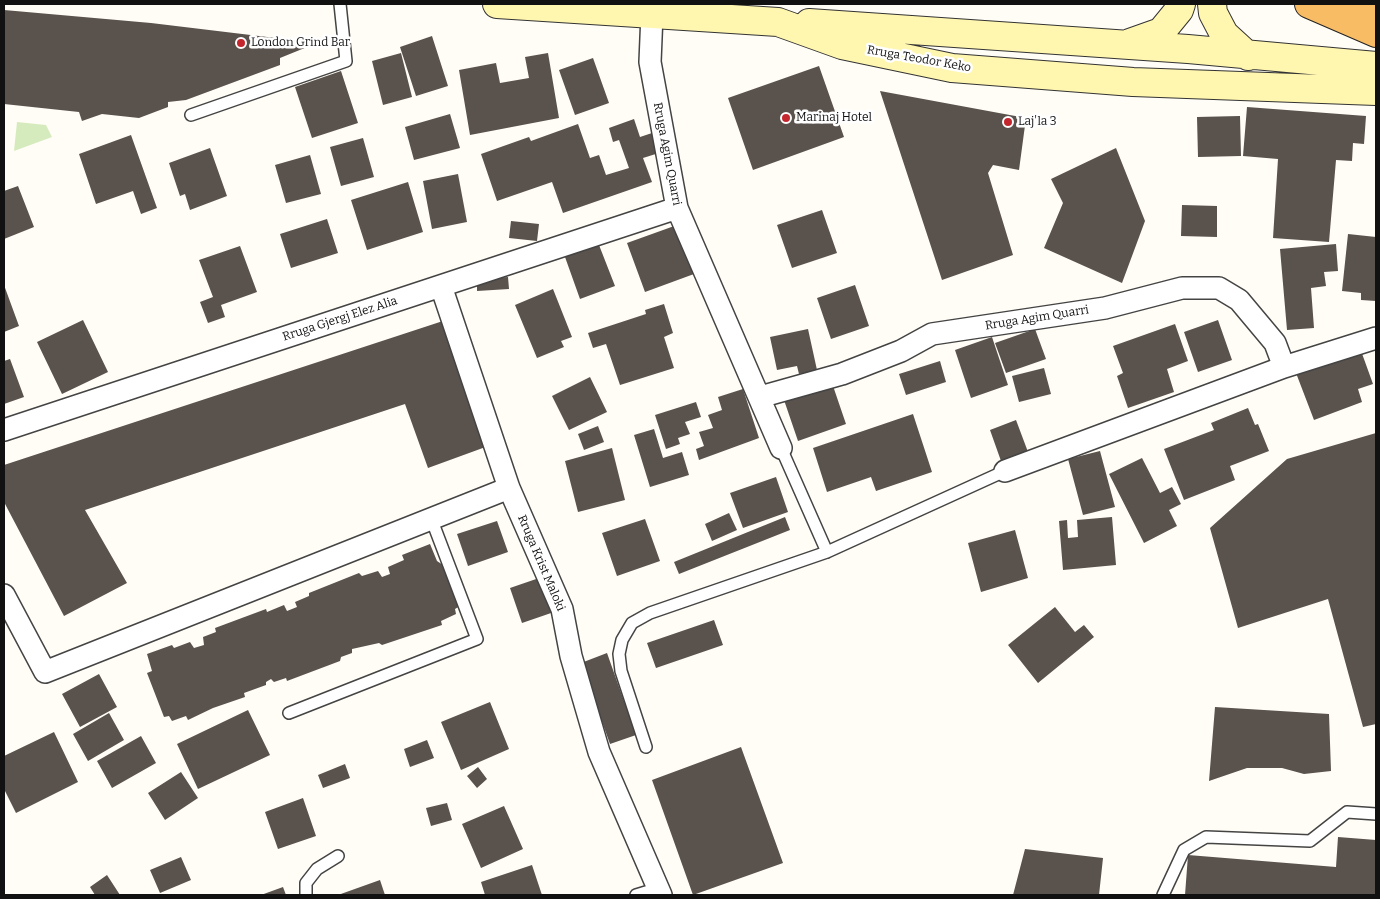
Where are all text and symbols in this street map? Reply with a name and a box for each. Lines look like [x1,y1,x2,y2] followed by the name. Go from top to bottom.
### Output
[251,36,350,50] place label: London Grind Bar
[235,37,247,49] marker: London Grind Bar
[866,43,972,75] street label: Rruga Teodor Keko
[650,101,684,207] street label: Rruga Agim Quarri
[796,111,872,125] place label: Marinaj Hotel
[780,112,792,124] marker: Marinaj Hotel
[1018,115,1056,129] place label: Laj'la 3
[1002,116,1014,128] marker: Laj'la 3
[281,294,399,344] street label: Rruga Gjergj Elez Alia
[984,303,1090,333] street label: Rruga Agim Quarri
[514,513,568,613] street label: Rruga Krist Maloki

